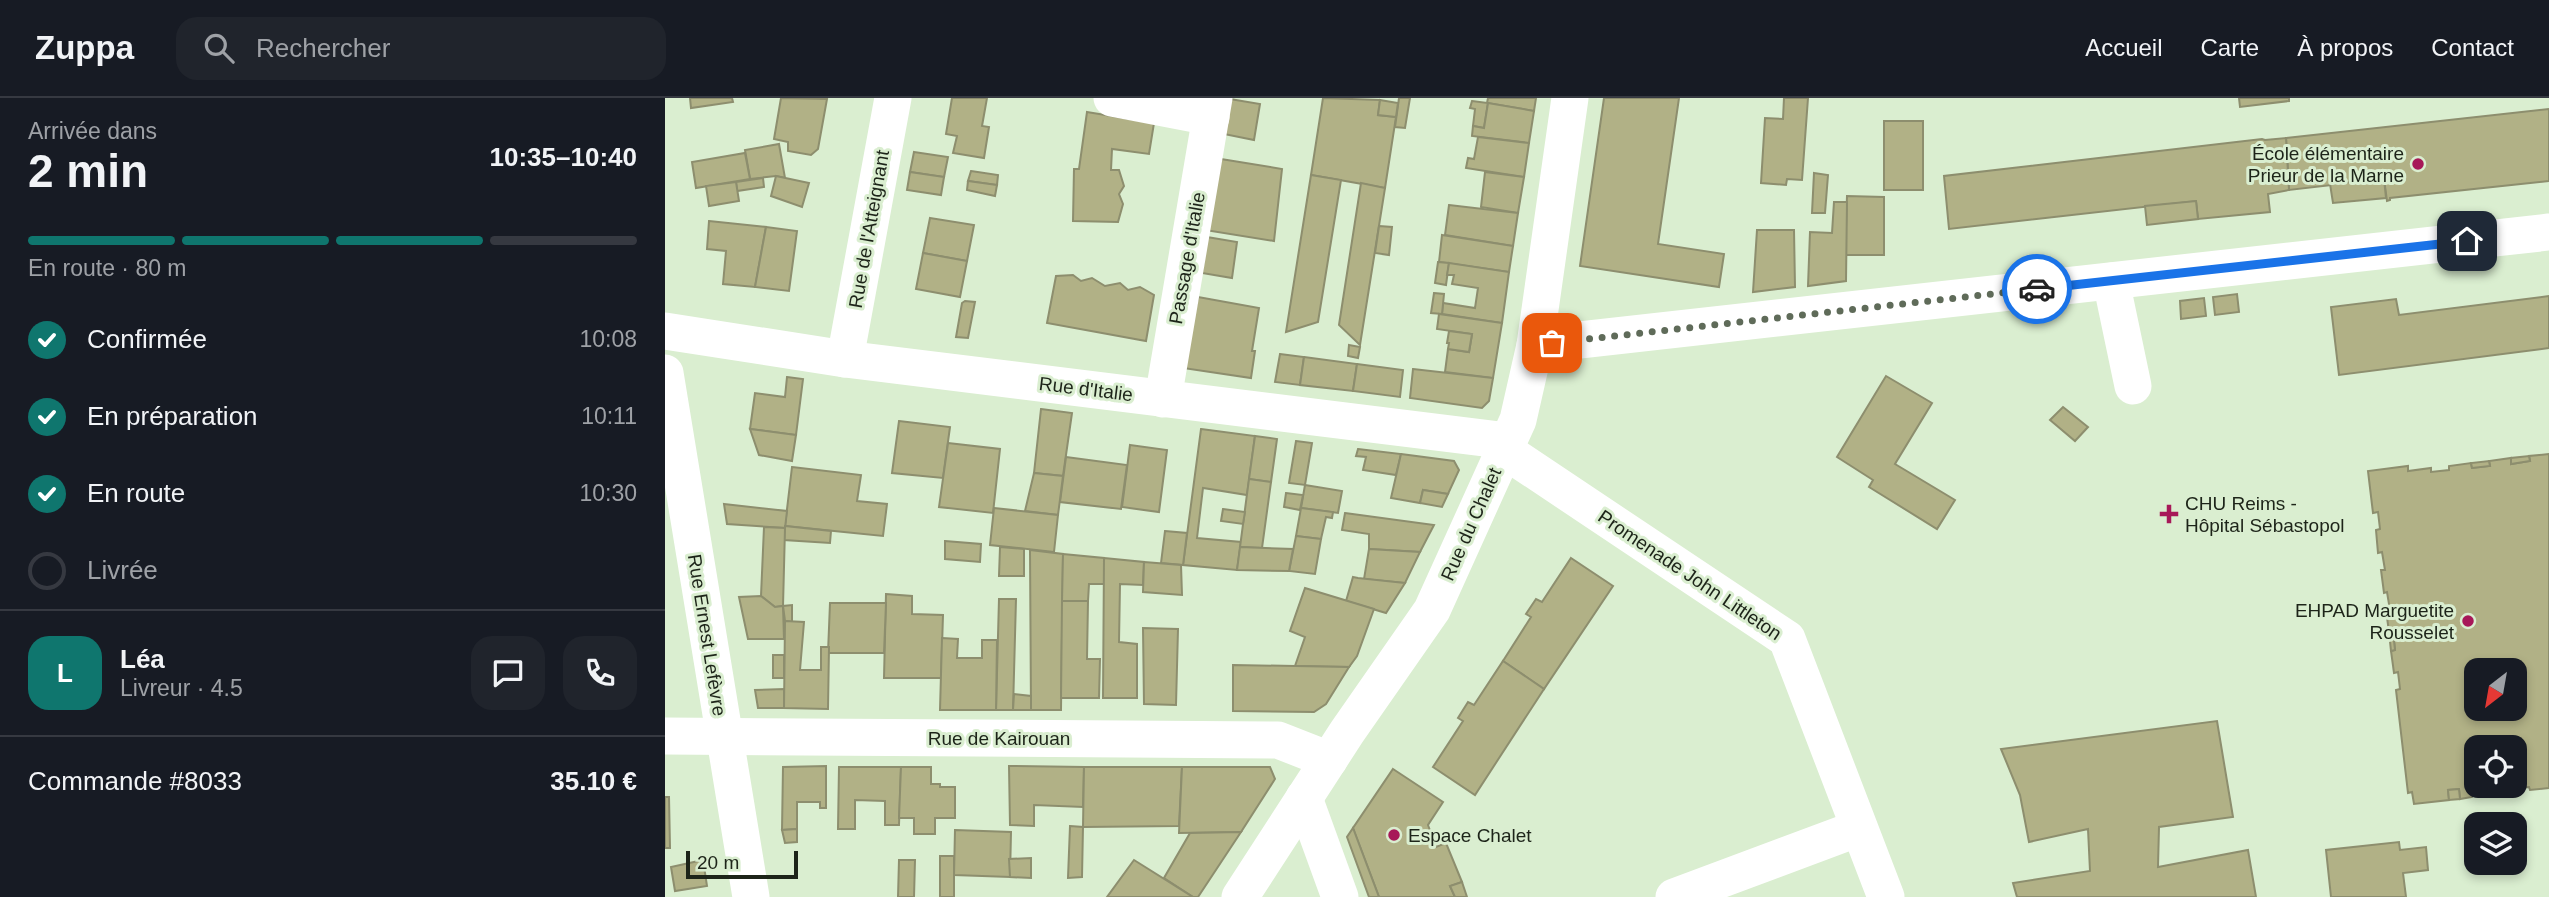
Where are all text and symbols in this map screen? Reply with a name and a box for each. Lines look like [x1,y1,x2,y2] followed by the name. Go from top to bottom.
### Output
[176,17,666,80] search box
[35,29,134,66] text: Zuppa
[200,29,238,67] icon: search
[256,33,390,63] text: Rechercher
[2085,34,2163,61] text: Accueil
[2201,34,2259,61] text: Carte
[2297,34,2393,61] text: À propos
[2431,34,2514,61] text: Contact
[28,118,157,144] text: Arrivée dans
[490,142,637,172] text: 10:35–10:40
[2248,143,2404,186] place label: École élémentaire Prieur de la Marne
[28,145,148,197] text: 2 min
[845,148,893,310] street label: Rue de l'Atteignant
[2410,156,2426,172] marker: École élémentaire Prieur de la Marne
[1165,190,1209,326] street label: Passage d'Italie
[2437,211,2497,271] pin
[2448,222,2486,260] icon: home
[2002,254,2072,324] courier
[28,255,187,281] text: En route · 80 m
[2018,270,2056,308] icon: car
[1522,313,1582,373] pin
[28,321,66,359] icon: check
[87,324,207,354] text: Confirmée
[1533,324,1571,362] icon: bag
[579,326,637,352] text: 10:08
[1038,373,1134,405] street label: Rue d'Italie
[28,398,66,436] icon: check
[87,401,258,431] text: En préparation
[581,403,637,429] text: 10:11
[1437,464,1506,584] street label: Rue du Chalet
[28,475,66,513] icon: check
[87,478,185,508] text: En route
[579,480,637,506] text: 10:30
[2185,493,2345,536] place label: CHU Reims - Hôpital Sébastopol
[2159,504,2179,524] marker: CHU Reims - Hôpital Sébastopol
[1594,506,1786,644] street label: Promenade John Littleton
[684,553,730,717] street label: Rue Ernest Lefèvre
[87,555,158,585] text: Livrée
[2295,600,2455,643] place label: EHPAD Marguetite Rousselet
[2460,613,2476,629] marker: EHPAD Marguetite Rousselet
[471,636,545,710] button: chat
[563,636,637,710] button: phone
[120,644,165,674] text: Léa
[57,658,73,688] text: L
[2464,658,2527,721] north arrow
[2464,658,2527,875] map controls
[120,675,243,701] text: Livreur · 4.5
[928,728,1070,749] street label: Rue de Kairouan
[2464,735,2527,798] button: locate
[28,766,242,796] text: Commande #8033
[550,766,637,796] text: 35.10 €
[2464,812,2527,875] button: layers
[1408,825,1532,846] place label: Espace Chalet
[1386,827,1402,843] marker: Espace Chalet
[686,848,798,880] scale bar
[697,852,739,873] text: 20 m

